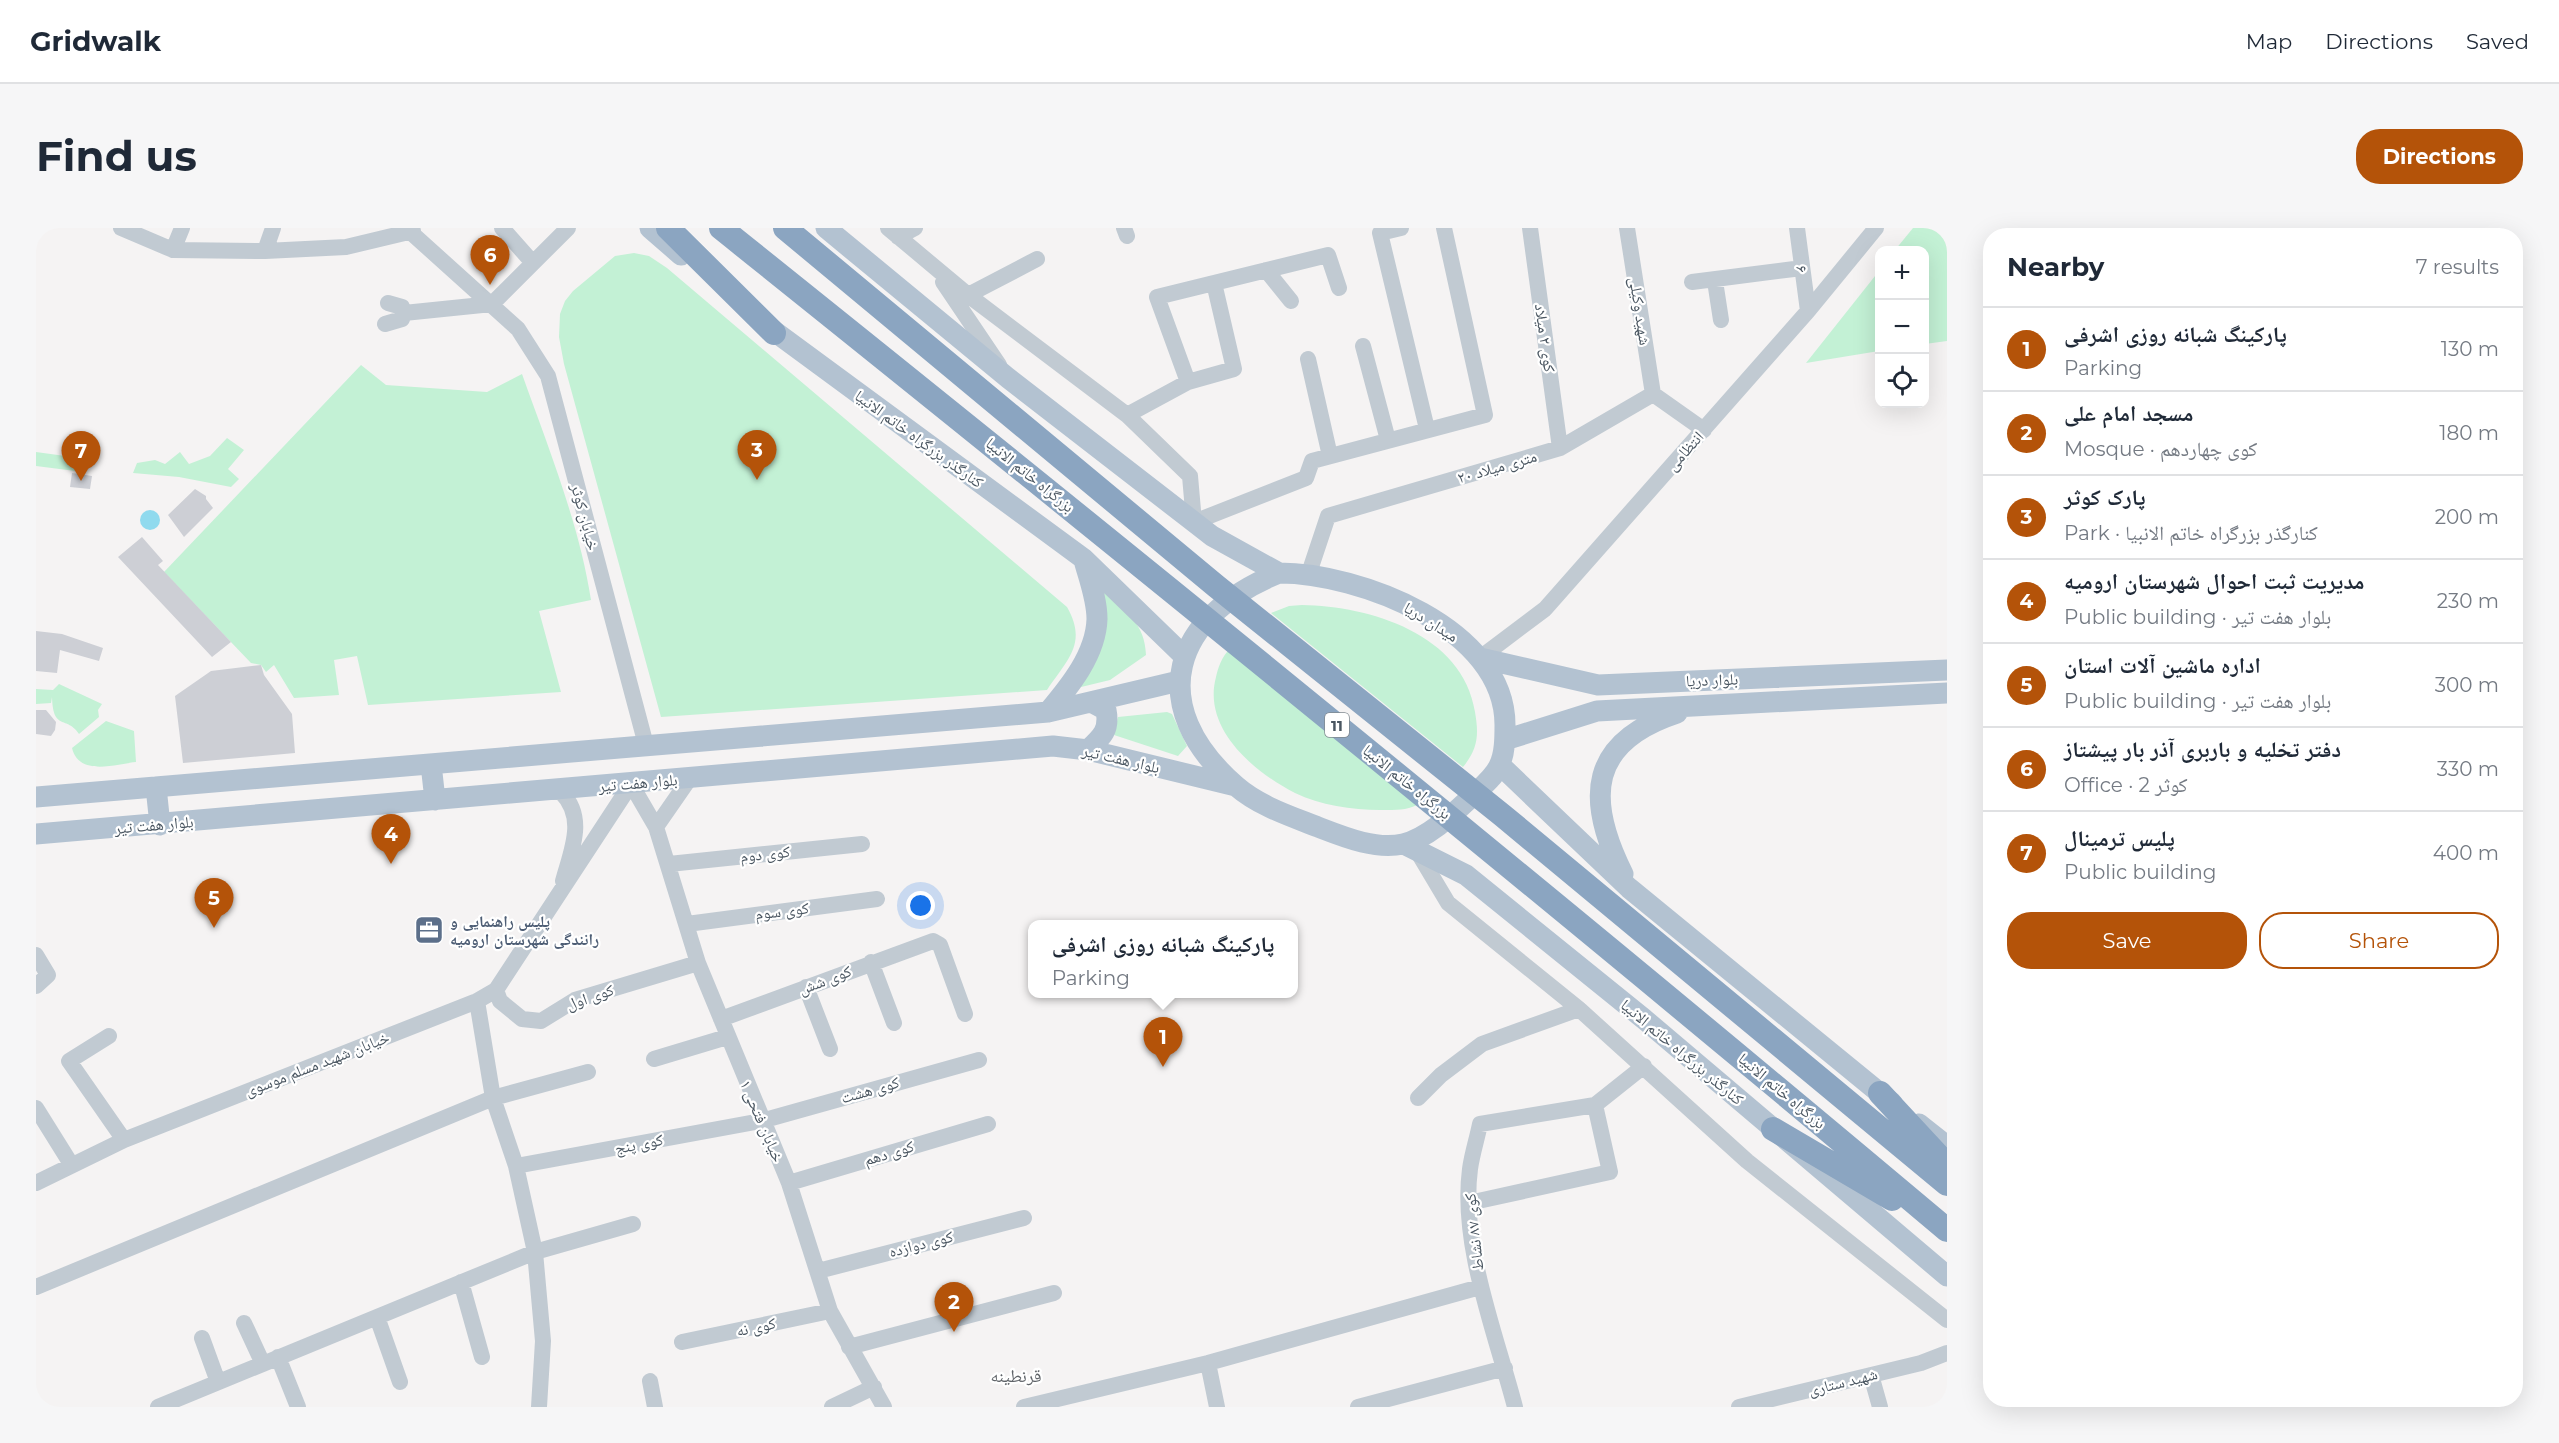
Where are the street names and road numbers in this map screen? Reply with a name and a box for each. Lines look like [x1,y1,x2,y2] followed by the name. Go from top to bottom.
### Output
[1792,264,1812,274] street label: ۶
[1624,275,1655,347] street label: شهید وکیلی
[1530,302,1559,374] street label: کوی ۲ میلاد
[850,386,987,493] street label: کنارگذر بزرگراه خاتم الانبیا
[1662,427,1708,475] street label: انتظامی
[981,434,1078,517] street label: بزرگراه خاتم الانبیا
[1455,447,1539,488] street label: ۲۰ متری میلاد
[566,481,603,553] street label: خیابان کوثر
[1400,598,1462,647] street label: میدان دریا
[1686,670,1738,690] street label: بلوار دریا
[1325,713,1349,737] road number: 11
[1079,741,1162,777] street label: بلوار هفت تیر
[1358,741,1455,824] street label: بزرگراه خاتم الانبیا
[597,770,678,796] street label: بلوار هفت تیر
[113,812,194,838] street label: بلوار هفت تیر
[739,842,791,867] street label: کوی دوم
[754,898,810,925] street label: کوی سوم
[796,961,855,1000] street label: کوی شش
[564,980,617,1015] street label: کوی اول
[1616,995,1747,1110] street label: کنارگذر بزرگراه خاتم الانبیا
[242,1028,392,1101] street label: خیابان شهید مسلم موسوی
[1734,1049,1829,1134] street label: بزرگراه خاتم الانبیا
[839,1072,902,1108] street label: کوی هشت
[735,1077,788,1165] street label: خیابان فتحی ۱
[613,1130,665,1159] street label: کوی پنج
[862,1136,917,1171] street label: کوی دهم
[1460,1192,1489,1272] street label: کوی ۸۷ نشاط
[887,1227,956,1262] street label: کوی دوازده
[735,1313,778,1341] street label: کوی نه
[1806,1364,1880,1401] street label: شهید ستاری

